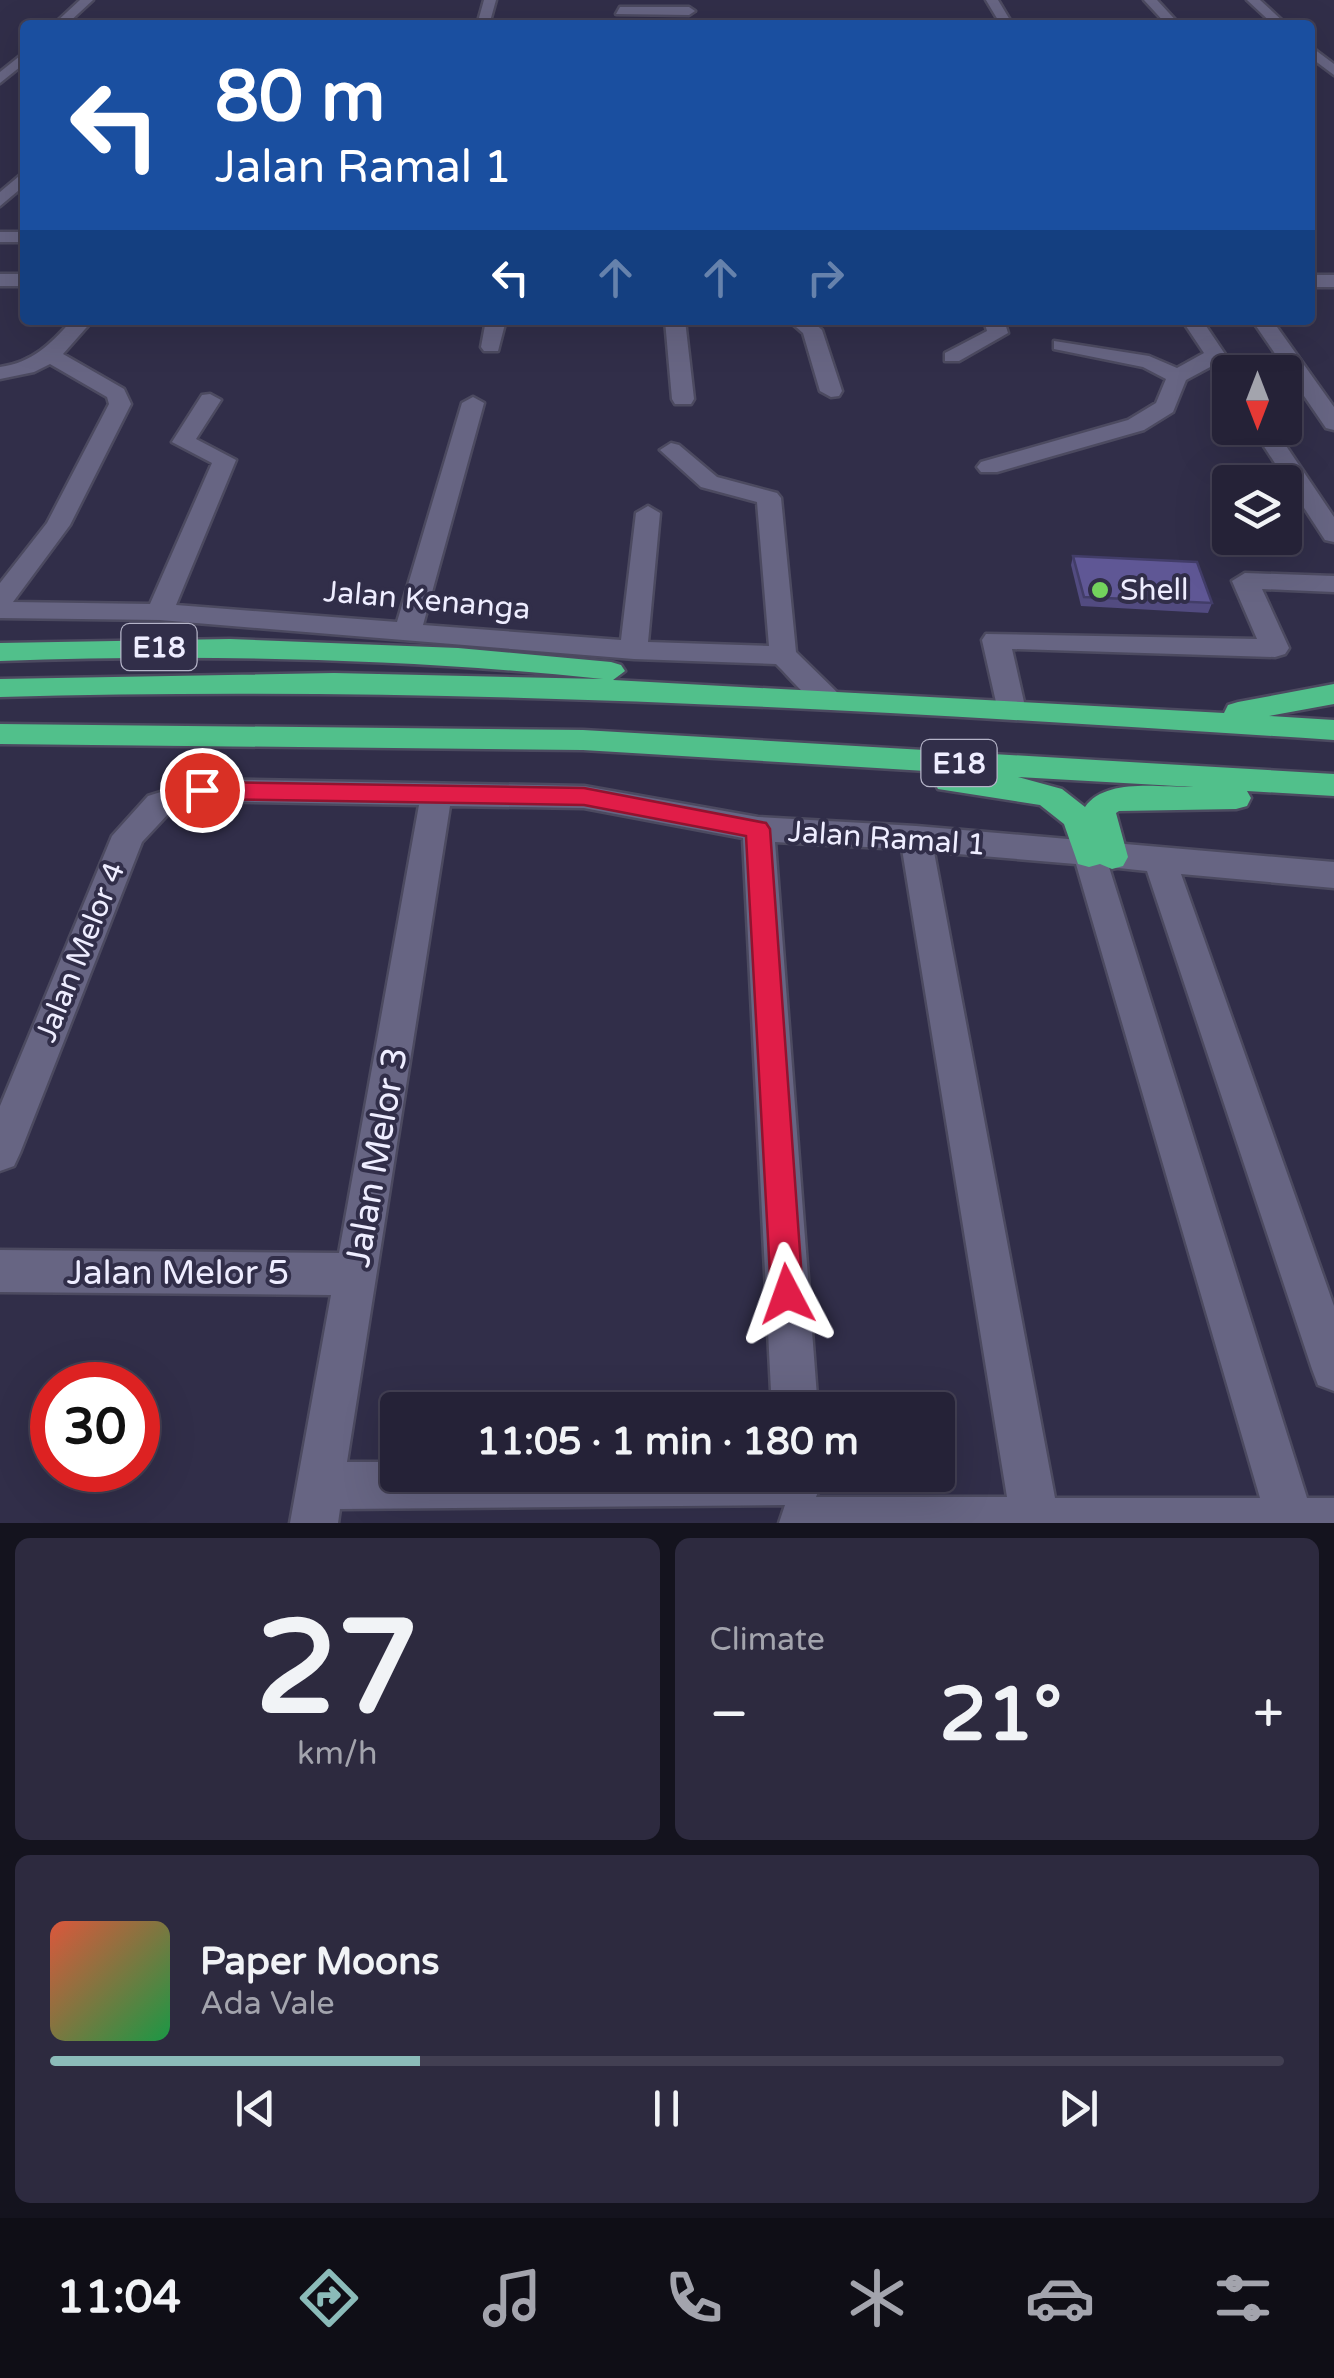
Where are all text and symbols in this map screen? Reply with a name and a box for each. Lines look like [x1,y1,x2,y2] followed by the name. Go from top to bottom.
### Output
[215,56,385,140] text: 80 m
[50,60,180,190] icon: left
[215,141,512,195] text: Jalan Ramal 1
[483,250,538,305] icon: left
[588,250,643,305] icon: ahead
[693,250,748,305] icon: ahead
[798,250,853,305] icon: right
[1212,355,1302,445] north arrow
[1212,355,1302,555] map controls
[1212,465,1302,555] button: layers
[1120,572,1188,609] place label: Shell
[322,573,532,628] street label: Jalan Kenanga
[1089,579,1111,601] marker: Shell
[122,624,196,670] road number: E18
[922,740,996,786] road number: E18
[160,748,245,833] pin
[175,763,230,818] icon: arrive
[787,813,987,864] street label: Jalan Ramal 1
[28,857,133,1047] street label: Jalan Melor 4
[337,1044,417,1270] street label: Jalan Melor 3
[735,1242,839,1346] position arrow
[67,1252,289,1294] street label: Jalan Melor 5
[30,1362,160,1492] speed limit sign: 30
[476,1419,859,1465] text: 11:05 · 1 min · 180 m
[256,1592,419,1748] text: 27
[710,1621,825,1659] text: Climate
[940,1670,1062,1760] text: 21°
[710,1682,749,1748] text: −
[1253,1682,1284,1748] text: +
[297,1735,377,1773] text: km/h
[200,1939,440,1985] text: Paper Moons
[200,1985,335,2023] text: Ada Vale
[228,2081,283,2136] icon: previous
[639,2081,694,2136] icon: pause
[1051,2081,1106,2136] icon: next
[294,2263,364,2333] icon: directions
[477,2263,547,2333] icon: music
[659,2263,729,2333] icon: phone
[842,2263,912,2333] icon: climate
[1025,2263,1095,2333] icon: car
[1208,2263,1278,2333] icon: filters
[56,2271,181,2325] text: 11:04

